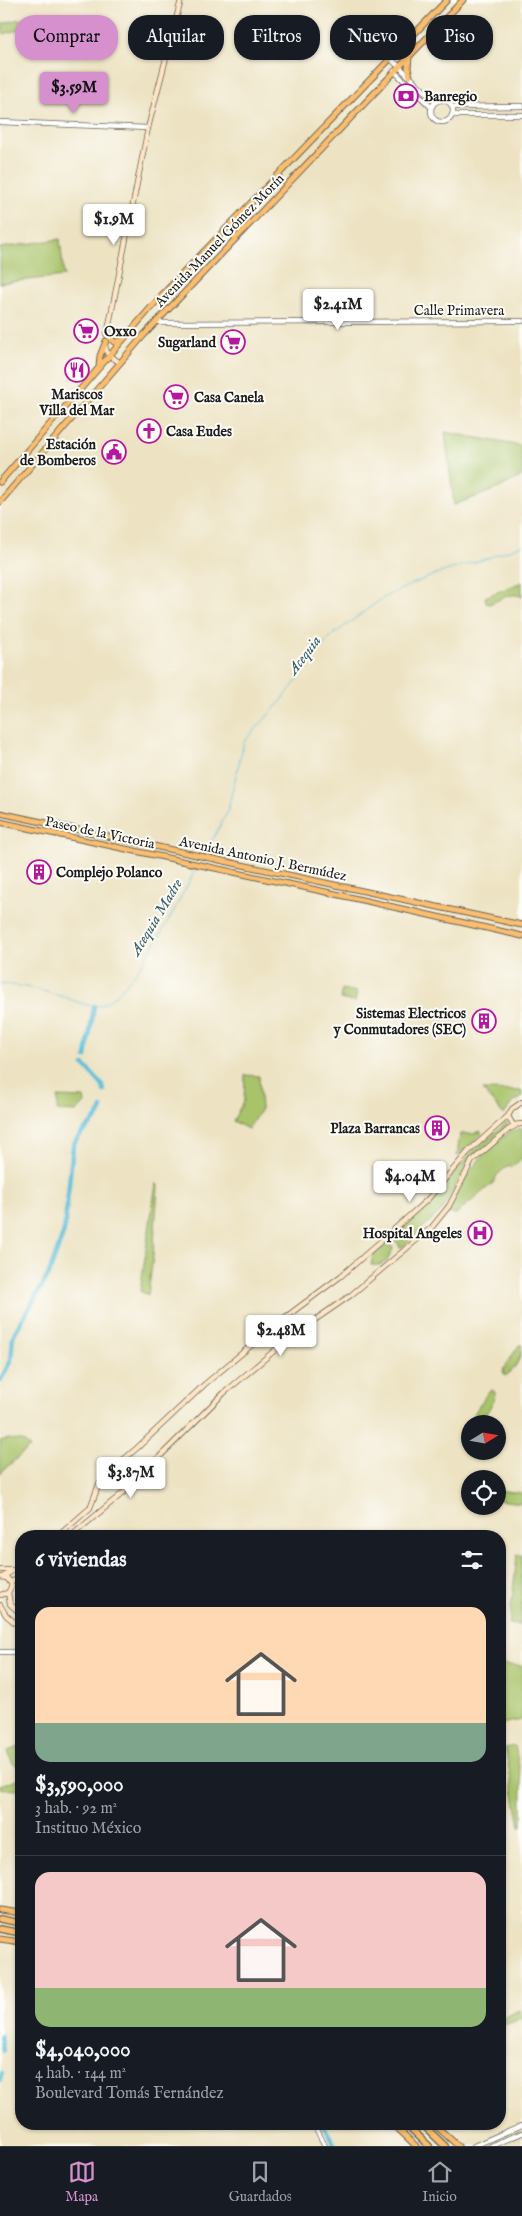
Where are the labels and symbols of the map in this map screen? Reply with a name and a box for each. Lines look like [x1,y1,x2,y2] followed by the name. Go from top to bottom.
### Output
[33,72,115,114] pin: $3.59M
[393,83,419,109] bank icon: Banregio
[424,88,478,106] place label: Banregio
[150,170,289,312] street label: Avenida Manuel Gómez Morín
[79,204,149,246] pin: $1.9M
[297,288,379,331] pin: $2.41M
[414,302,505,320] street label: Calle Primavera
[73,318,99,344] supermarket icon: Oxxo
[104,323,137,341] place label: Oxxo
[220,329,246,355] supermarket icon: Sugarland
[158,334,217,352] place label: Sugarland
[64,357,90,383] restaurant icon: Mariscos Villa del Mar
[163,384,189,410] supermarket icon: Casa Canela
[39,386,115,420] place label: Mariscos Villa del Mar
[194,389,265,407] place label: Casa Canela
[136,418,162,444] church icon: Casa Eudes
[166,423,232,441] place label: Casa Eudes
[20,436,97,470] place label: Estación de Bomberos
[101,439,127,465] public building icon: Estación de Bomberos
[282,632,325,680] water label: Acequia
[43,813,157,854] street label: Paseo de la Victoria
[176,832,349,886] street label: Avenida Antonio J. Bermúdez
[26,859,52,885] building icon: Complejo Polanco
[56,864,163,882] place label: Complejo Polanco
[125,875,187,961] water label: Acequia Madre
[333,1005,466,1039] place label: Sistemas Electricos y Conmutadores (SEC)
[471,1008,497,1034] building icon: Sistemas Electricos y Conmutadores (SEC)
[424,1115,450,1141] building icon: Plaza Barrancas
[330,1120,420,1138] place label: Plaza Barrancas
[369,1160,451,1203] pin: $4.04M
[467,1220,493,1246] hospital icon: Hospital Angeles
[363,1225,462,1243] place label: Hospital Angeles
[240,1314,322,1357] pin: $2.48M
[461,1415,506,1460] north arrow
[90,1456,172,1499] pin: $3.87M

